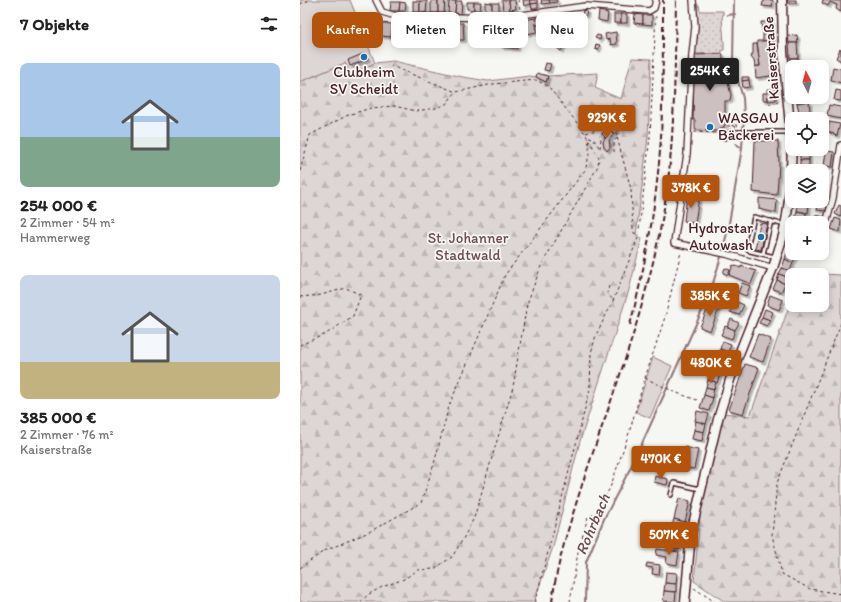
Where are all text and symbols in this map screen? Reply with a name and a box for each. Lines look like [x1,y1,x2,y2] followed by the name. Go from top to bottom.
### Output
[312,12,383,48] chip: Kaufen
[391,12,460,48] chip: Mieten
[468,12,528,48] chip: Filter
[536,12,588,48] chip: Neu
[258,13,280,35] icon: filters
[20,14,89,34] text: 7 Objekte
[759,16,783,100] street label: Kaiserstraße
[359,52,369,62] marker: Clubheim SV Scheidt
[677,58,743,92] pin: 254K €
[785,60,829,104] north arrow
[785,60,829,312] map controls
[330,63,399,98] place label: Clubheim SV Scheidt
[690,63,730,78] text: 254K €
[114,89,186,161] icon: home
[574,105,640,139] pin: 929K €
[718,109,779,144] place label: WASGAU Bäckerei
[587,110,627,125] text: 929K €
[785,112,829,156] button: locate
[705,122,715,132] marker: WASGAU Bäckerei
[785,164,829,208] button: layers
[658,175,724,209] pin: 378K €
[671,180,711,195] text: 378K €
[20,195,97,215] text: 254 000 €
[20,215,115,230] text: 2 Zimmer · 54 m²
[785,216,829,260] button: +
[688,219,753,254] place label: Hydrostar Autowash
[428,229,509,264] park label: St. Johanner Stadtwald
[20,230,90,245] text: Hammerweg
[756,232,766,242] marker: Hydrostar Autowash
[785,268,829,312] button: −
[677,283,743,317] pin: 385K €
[690,288,730,303] text: 385K €
[114,301,186,373] icon: home
[678,350,744,384] pin: 480K €
[690,355,732,370] text: 480K €
[20,407,96,427] text: 385 000 €
[20,427,113,442] text: 2 Zimmer · 76 m²
[20,442,92,457] text: Kaiserstraße
[628,446,694,480] pin: 470K €
[641,451,681,466] text: 470K €
[571,490,614,558] water label: Rohrbach
[636,522,702,556] pin: 507K €
[649,527,689,542] text: 507K €

